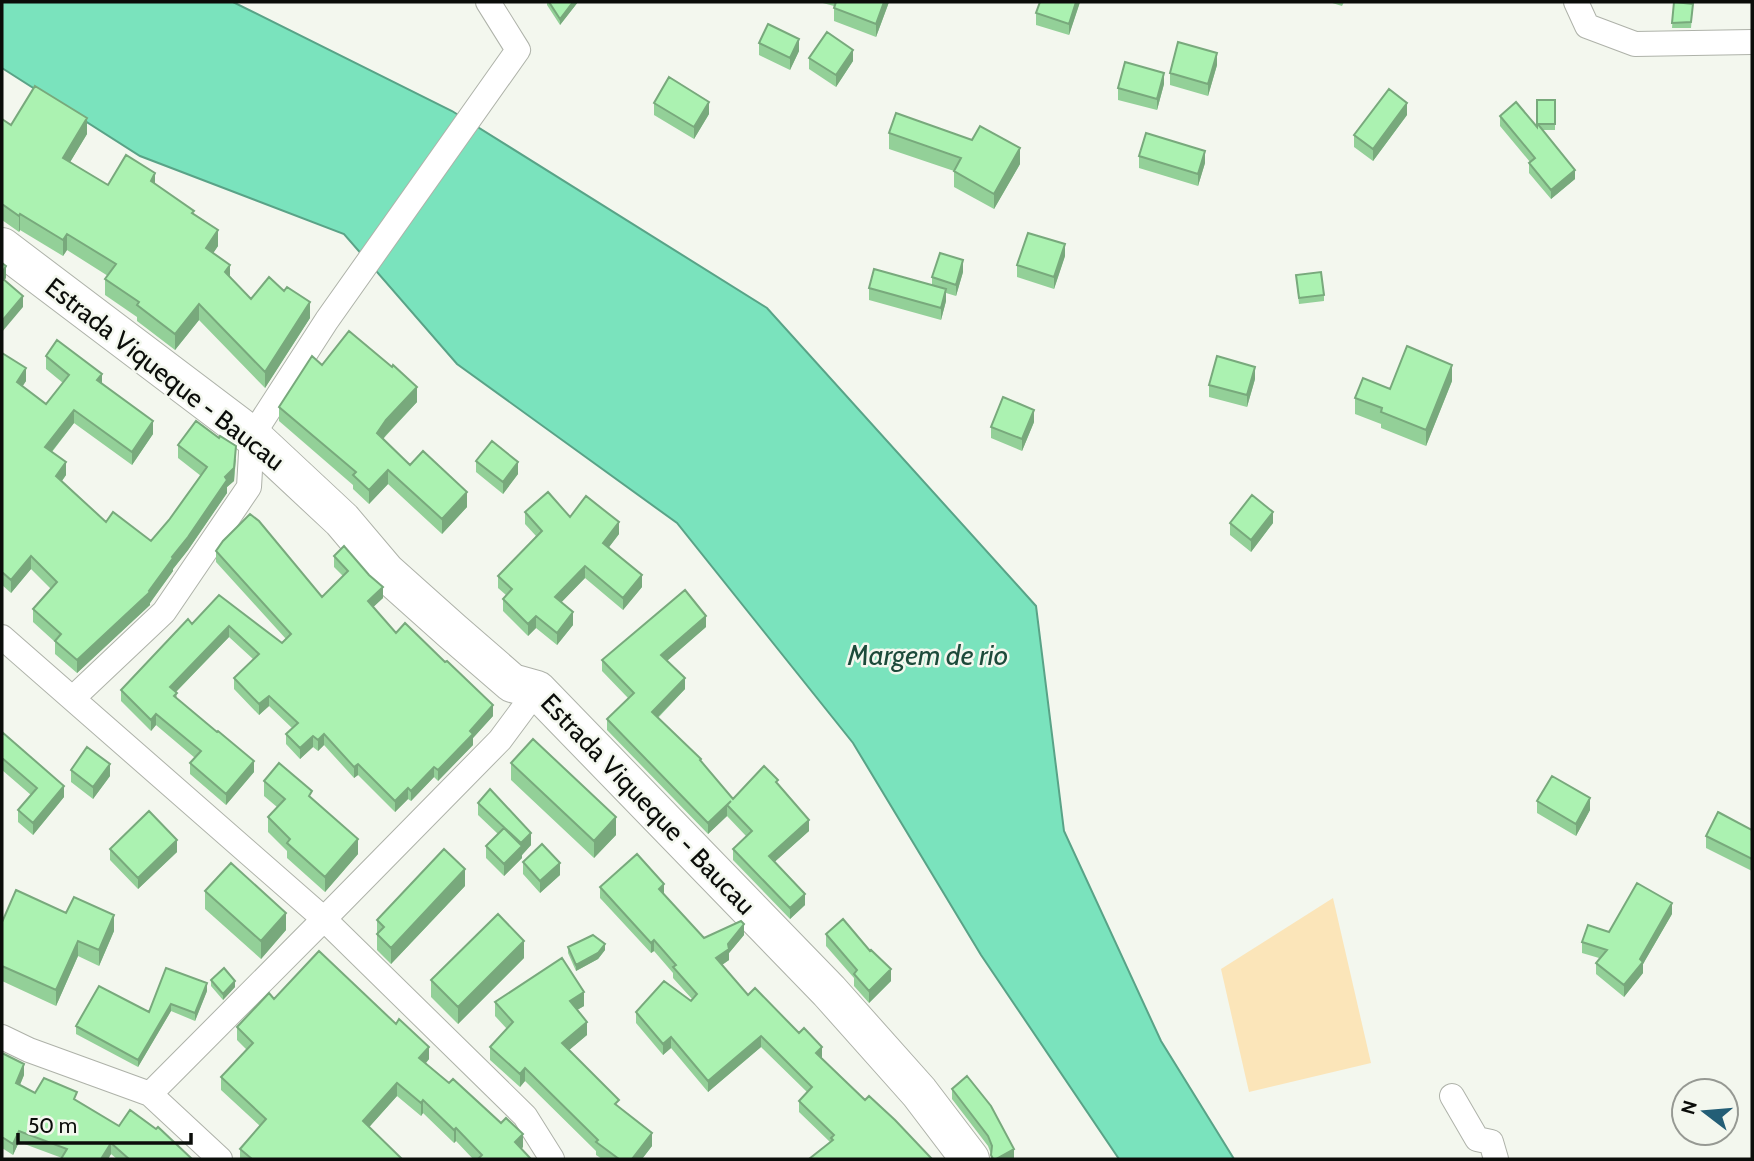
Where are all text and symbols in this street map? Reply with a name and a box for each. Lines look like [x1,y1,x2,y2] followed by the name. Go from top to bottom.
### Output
[39,271,291,477] street label: Estrada Viqueque - Baucau
[847,638,1008,672] water label: Margem de rio
[534,687,762,921] street label: Estrada Viqueque - Baucau
[1670,1077,1740,1147] north arrow
[1676,1098,1702,1117] text: N
[18,1102,191,1146] scale bar
[28,1113,77,1138] text: 50 m

